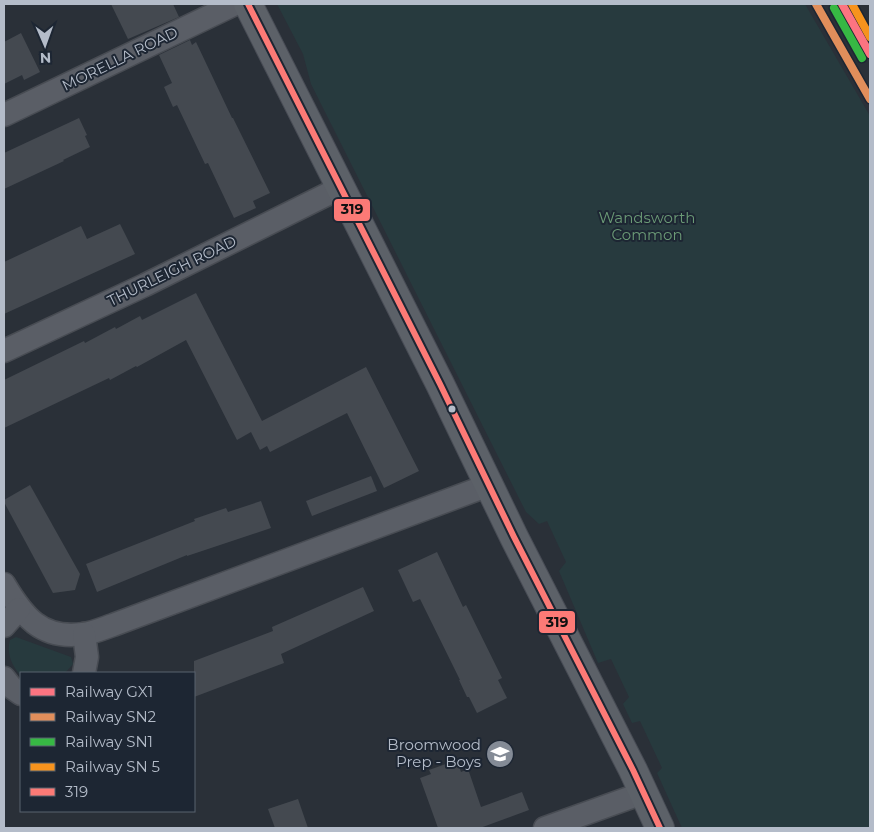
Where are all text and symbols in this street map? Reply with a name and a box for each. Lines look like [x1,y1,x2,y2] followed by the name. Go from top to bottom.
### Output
[20,20,70,70] north arrow
[59,22,181,95] street label: MORELLA ROAD
[39,49,51,67] text: N
[333,198,371,222] line badge: 319
[340,200,363,218] text: 319
[598,208,696,244] park label: Wandsworth Common
[104,231,239,310] street label: THURLEIGH ROAD
[447,404,457,414] unlabelled marker
[538,610,576,634] line badge: 319
[545,613,568,631] text: 319
[20,672,195,812] legend
[65,682,153,701] text: Railway GX1
[65,707,156,726] text: Railway SN2
[65,732,153,751] text: Railway SN1
[387,735,481,771] place label: Broomwood Prep - Boys
[485,739,515,769] school or university icon: Broomwood Prep - Boys
[65,757,160,776] text: Railway SN 5
[65,782,88,801] text: 319

